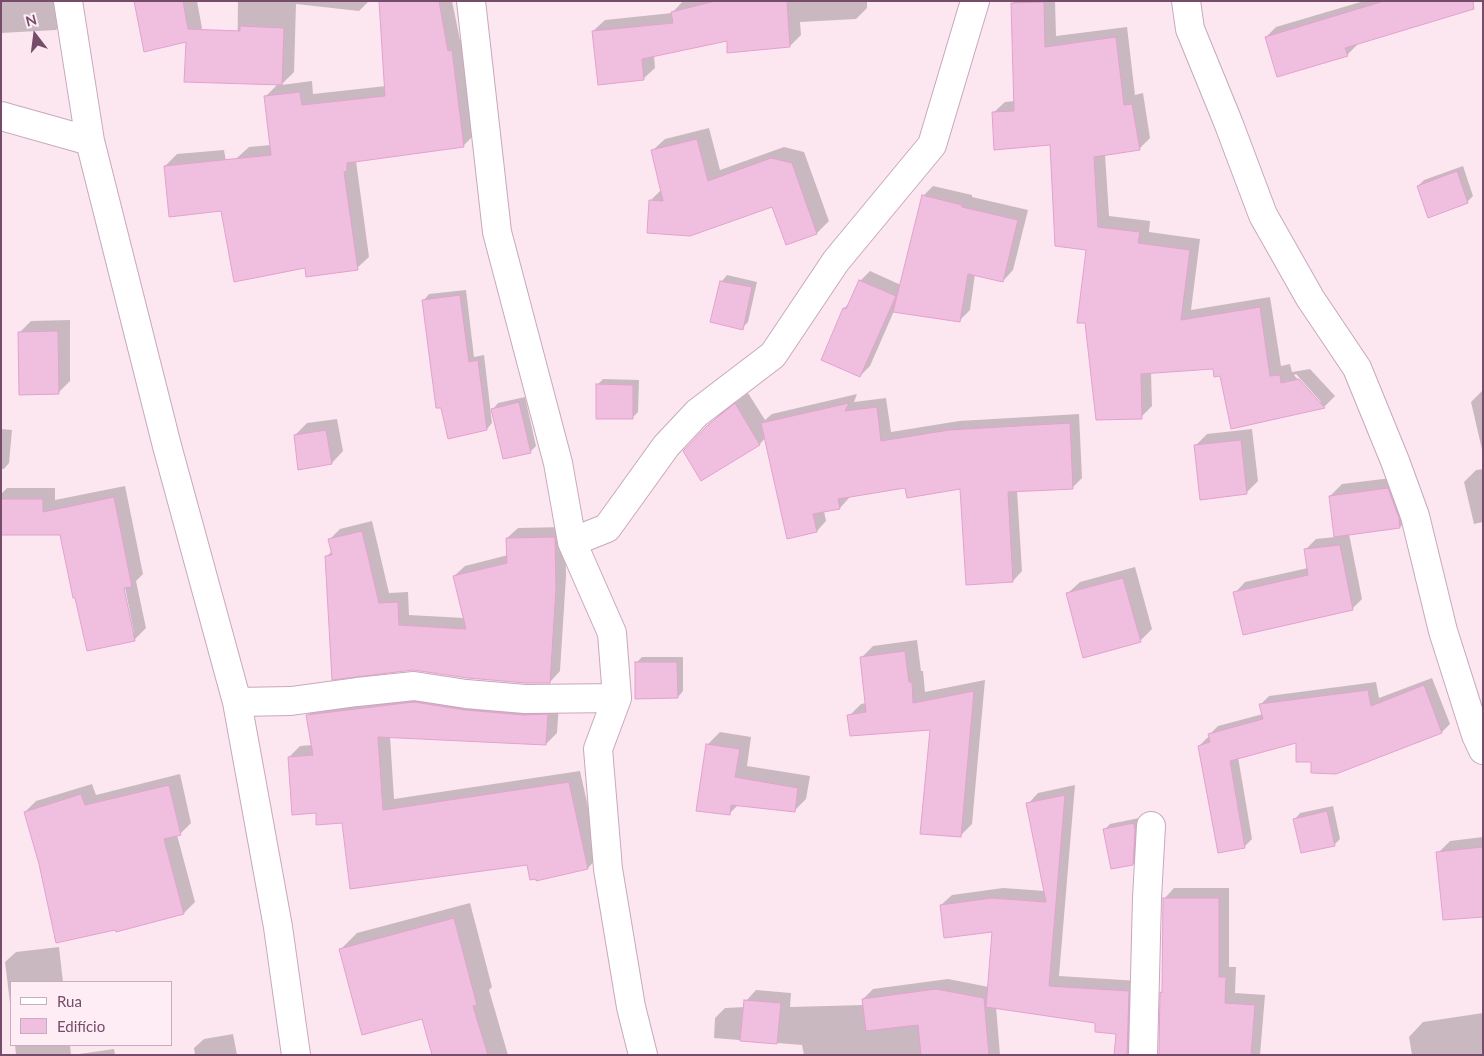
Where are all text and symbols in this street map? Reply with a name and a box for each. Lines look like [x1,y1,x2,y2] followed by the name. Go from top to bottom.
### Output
[10,10,60,60] north arrow
[24,10,38,30] text: N
[10,981,172,1046] legend
[57,992,82,1010] text: Rua
[57,1017,105,1035] text: Edifício

